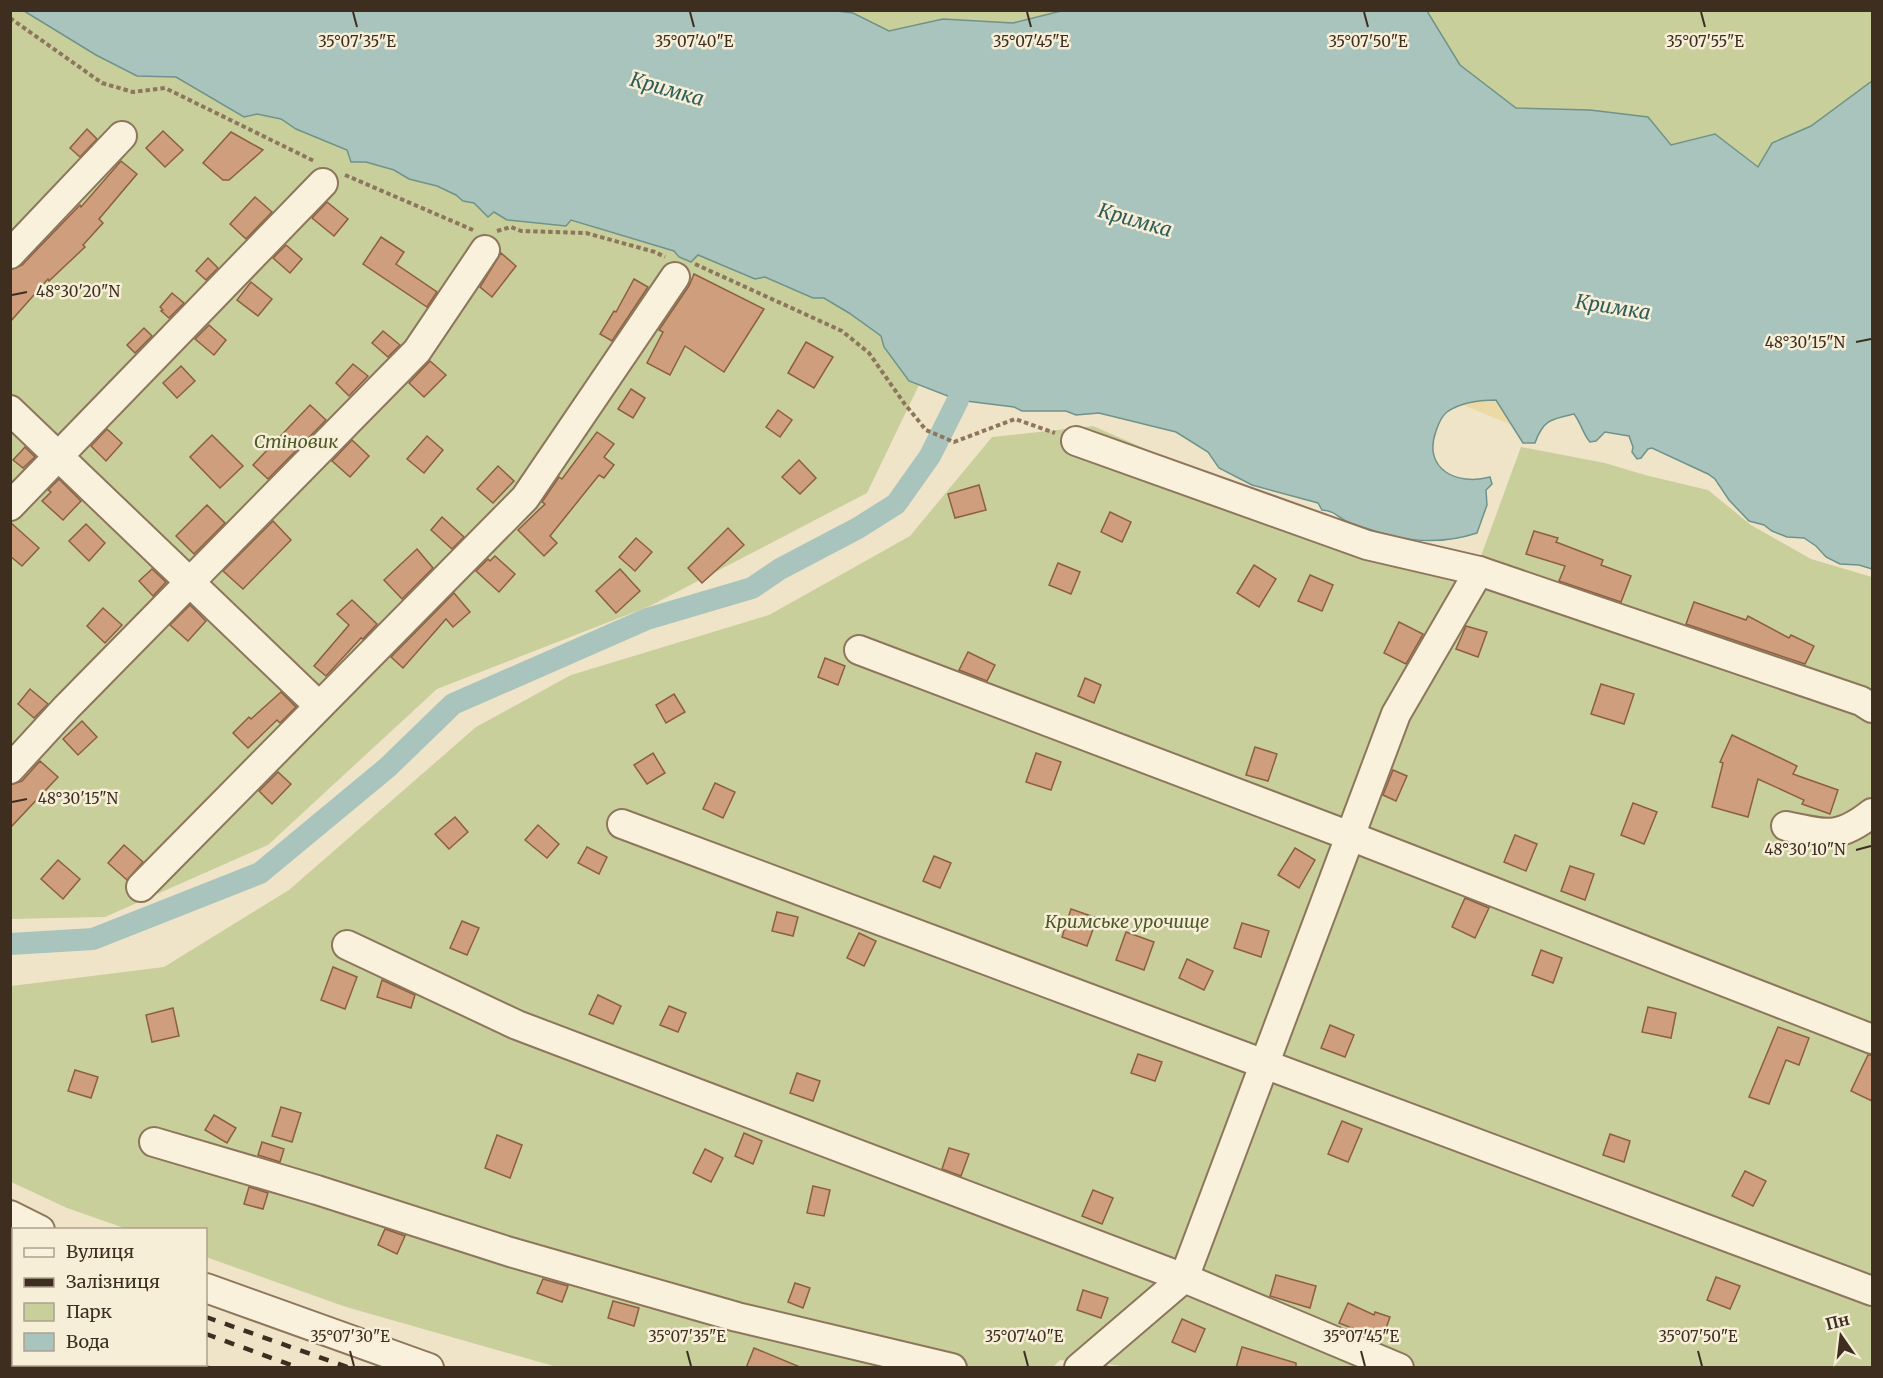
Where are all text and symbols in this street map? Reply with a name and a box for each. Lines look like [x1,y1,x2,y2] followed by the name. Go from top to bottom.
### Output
[318,32,396,51] text: 35°07'35"E
[655,32,734,51] text: 35°07'40"E
[993,32,1070,51] text: 35°07'45"E
[1328,32,1408,51] text: 35°07'50"E
[1666,32,1744,51] text: 35°07'55"E
[627,66,707,111] water label: Кримка
[1095,197,1175,242] water label: Кримка
[36,282,120,301] text: 48°30'20"N
[1574,288,1652,325] water label: Кримка
[1765,333,1846,352] text: 48°30'15"N
[254,430,338,453] park label: Стіновик
[38,789,119,808] text: 48°30'15"N
[1764,840,1846,859] text: 48°30'10"N
[1045,910,1209,933] park label: Кримське урочище
[12,1228,207,1366] legend
[66,1240,134,1263] text: Вулиця
[66,1270,160,1293] text: Залізниця
[66,1300,112,1323] text: Парк
[1811,1306,1871,1366] north arrow
[1823,1309,1851,1334] text: Пн
[310,1327,390,1346] text: 35°07'30"E
[648,1327,726,1346] text: 35°07'35"E
[985,1327,1064,1346] text: 35°07'40"E
[1323,1327,1400,1346] text: 35°07'45"E
[1658,1327,1738,1346] text: 35°07'50"E
[66,1330,110,1353] text: Вода

